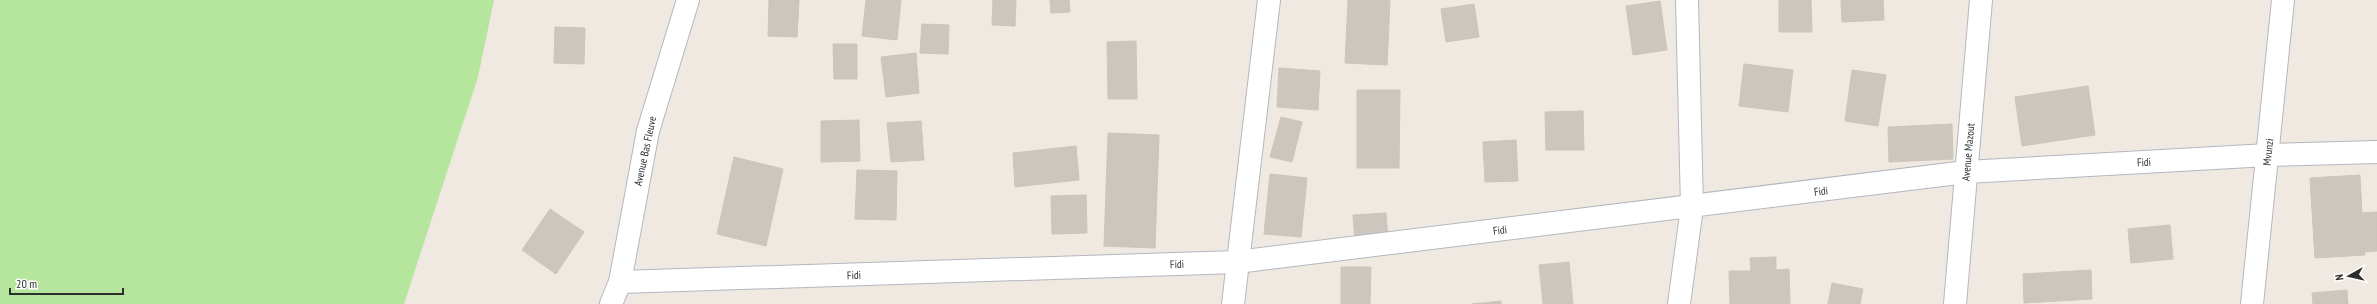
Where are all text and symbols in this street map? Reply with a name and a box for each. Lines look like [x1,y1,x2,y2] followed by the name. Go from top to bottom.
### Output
[631,114,659,187] street label: Avenue Bas Fleuve
[1959,123,1977,181] street label: Avenue Mazout
[2260,138,2276,166] street label: Mvunzi
[2137,155,2151,169] street label: Fidi
[1813,183,1829,199] street label: Fidi
[1492,222,1508,238] street label: Fidi
[2329,256,2369,296] north arrow
[1170,257,1184,271] street label: Fidi
[847,268,861,282] street label: Fidi
[10,270,123,296] scale bar
[2332,273,2346,281] text: N
[16,276,37,291] text: 20 m

